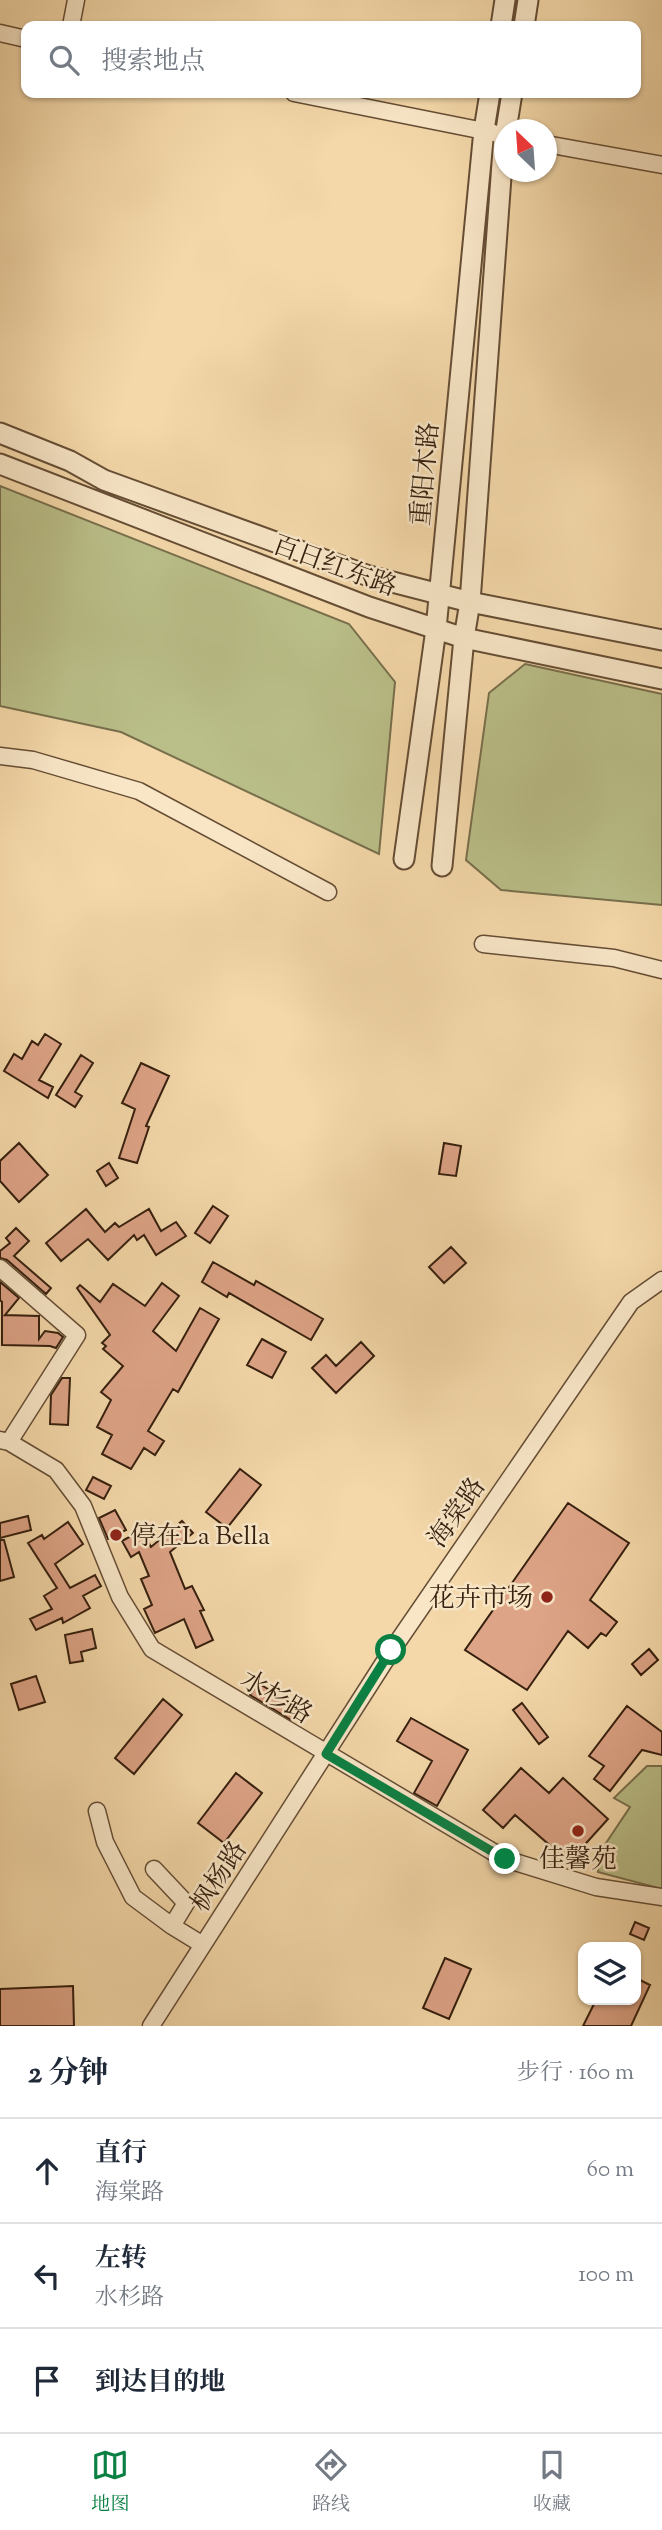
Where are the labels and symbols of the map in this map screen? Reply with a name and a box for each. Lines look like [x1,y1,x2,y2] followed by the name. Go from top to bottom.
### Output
[494,119,557,182] north arrow
[404,421,449,528] street label: 重阳木路
[267,528,402,607] street label: 百日红东路
[421,1471,496,1556] street label: 海棠路
[130,1519,270,1556] place label: 停在La Bella
[108,1527,124,1543] marker: 停在La Bella
[429,1581,533,1618] place label: 花卉市场
[539,1589,555,1605] marker: 花卉市场
[375,1634,406,1665] route start
[233,1662,319,1734] street label: 水杉路
[570,1823,586,1839] marker: 佳馨苑
[183,1835,257,1920] street label: 枫杨路
[539,1842,617,1879] place label: 佳馨苑
[489,1843,520,1874] route end

